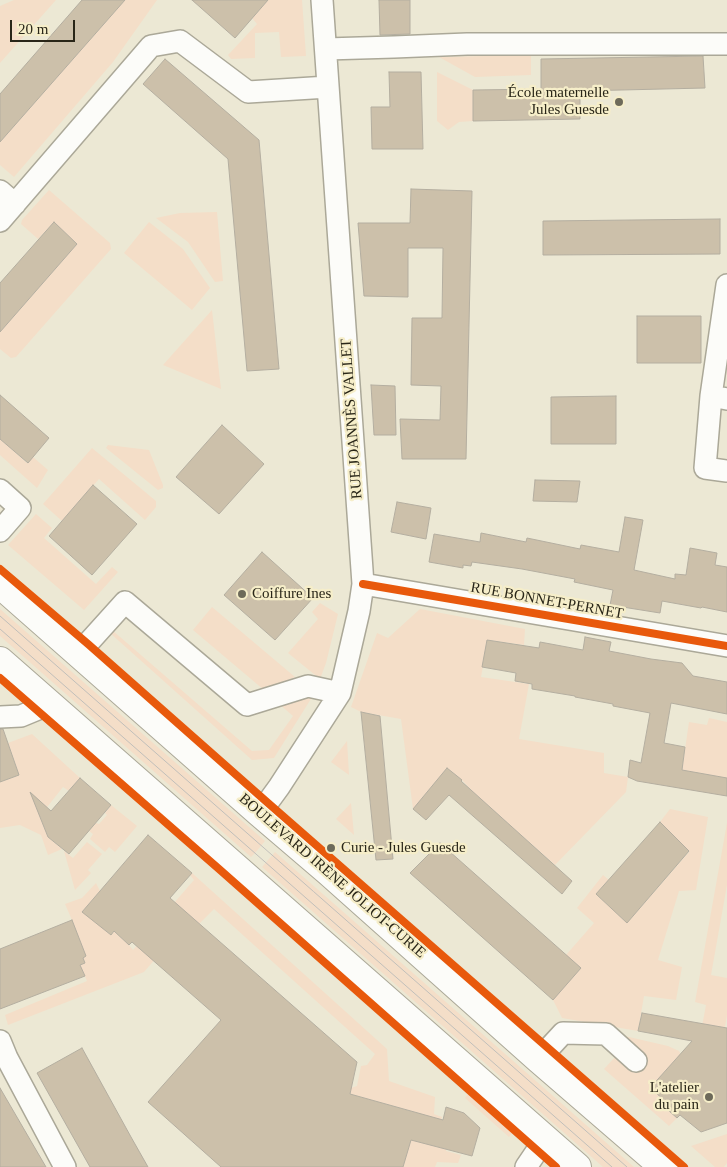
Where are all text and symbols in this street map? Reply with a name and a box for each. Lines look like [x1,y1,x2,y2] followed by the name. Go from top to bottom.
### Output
[12,10,78,42] scale bar
[18,21,48,37] text: 20 m
[508,84,609,119] place label: École maternelle Jules Guesde
[613,96,625,108] marker: École maternelle Jules Guesde
[337,338,367,500] street label: RUE JOANNÈS VALLET
[469,579,625,623] street label: RUE BONNET-PERNET
[252,585,331,603] place label: Coiffure Ines
[236,588,248,600] marker: Coiffure Ines
[235,790,429,962] street label: BOULEVARD IRÈNE JOLIOT-CURIE
[341,839,466,857] place label: Curie - Jules Guesde
[325,842,337,854] marker: Curie - Jules Guesde
[650,1079,699,1114] place label: L'atelier du pain
[703,1091,715,1103] marker: L'atelier du pain

